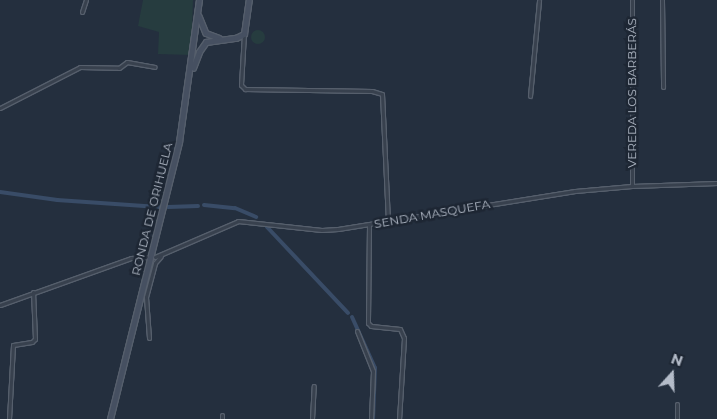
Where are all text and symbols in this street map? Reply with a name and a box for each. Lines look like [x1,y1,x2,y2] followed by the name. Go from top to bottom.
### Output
[625,18,639,168] street label: VEREDA LOS BARBERÁS
[129,141,175,277] street label: RONDA DE ORIHUELA
[373,197,491,231] street label: SENDA MASQUEFA
[647,349,697,399] north arrow
[669,350,686,370] text: N

